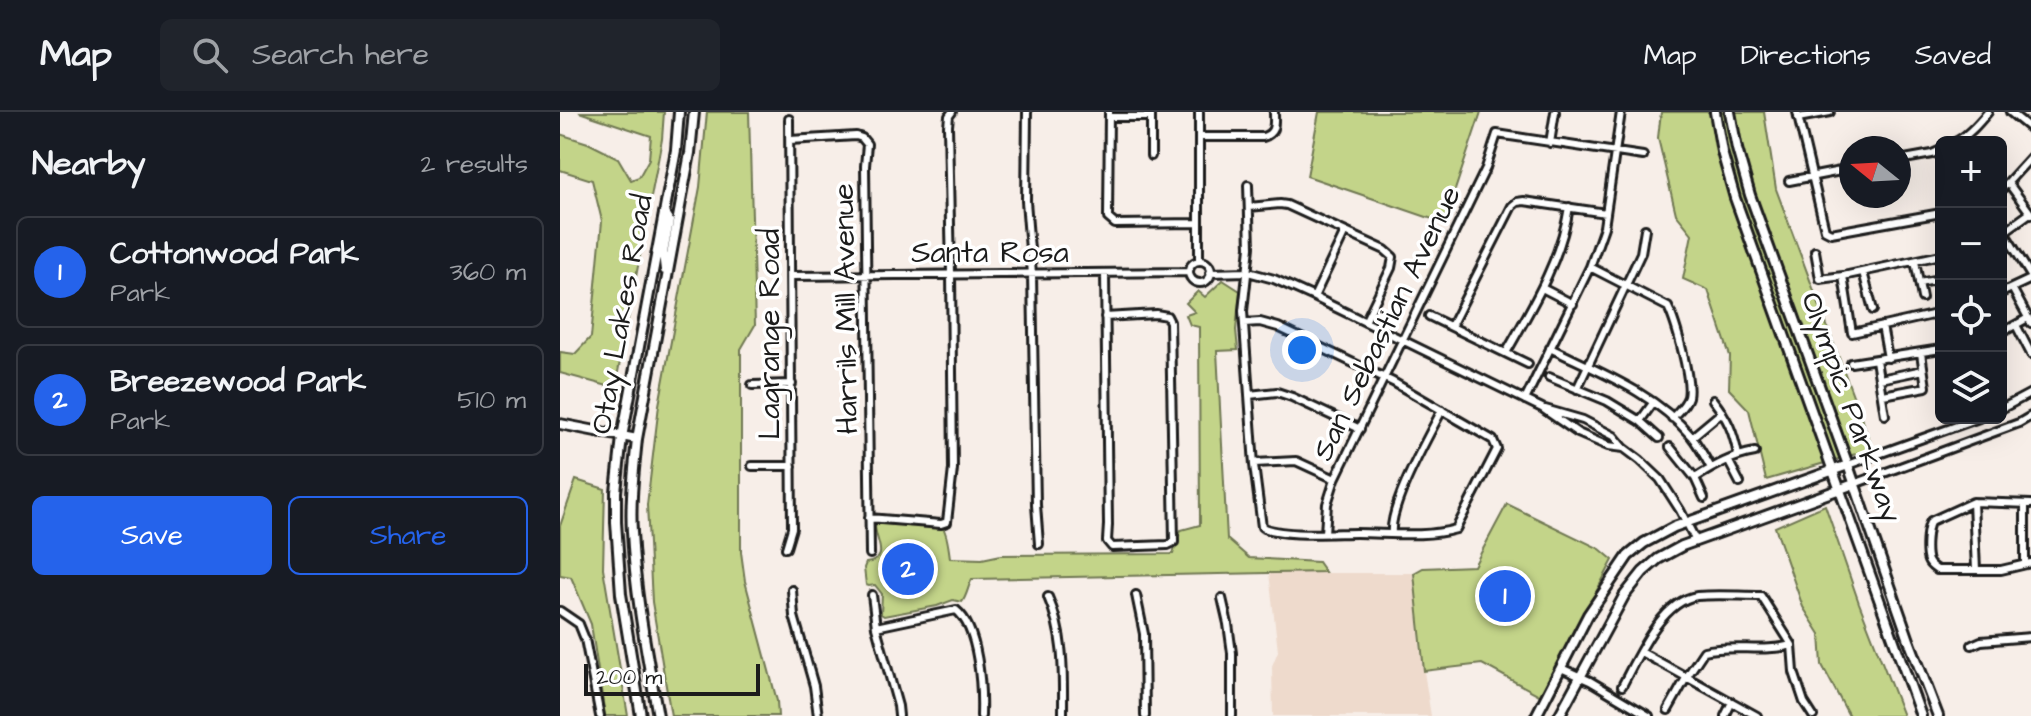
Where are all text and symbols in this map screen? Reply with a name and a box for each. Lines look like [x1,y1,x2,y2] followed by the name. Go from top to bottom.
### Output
[160,19,720,91] search box
[40,29,112,81] text: Map
[188,33,232,77] icon: search
[252,34,429,76] text: Search here
[1644,36,1697,75] text: Map
[1741,36,1871,75] text: Directions
[1915,36,1991,75] text: Saved
[1839,136,1911,208] north arrow
[1935,136,2007,424] map controls
[1935,136,2007,208] button: +
[32,140,146,188] text: Nearby
[420,146,528,182] text: 2 results
[1302,179,1472,468] street label: San Sebastian Avenue
[823,183,869,435] street label: Harrils Mill Avenue
[580,191,665,437] street label: Otay Lakes Road
[1935,208,2007,280] button: −
[749,229,792,439] street label: Lagrange Road
[911,232,1069,274] street label: Santa Rosa
[110,233,359,275] text: Cottonwood Park
[58,254,62,290] text: 1
[449,254,526,290] text: 360 m
[110,275,170,311] text: Park
[1935,280,2007,352] button: locate
[1789,286,1912,529] street label: Olympic Parkway
[1282,330,1322,370] your location
[1935,352,2007,424] button: layers
[110,361,366,403] text: Breezewood Park
[53,382,67,418] text: 2
[457,382,526,418] text: 510 m
[110,403,170,439] text: Park
[32,496,272,575] button: Save
[288,496,528,575] button: Share
[882,539,934,599] pin: 2
[1479,566,1531,626] pin: 1
[584,660,760,696] scale bar
[596,662,662,693] text: 200 m

